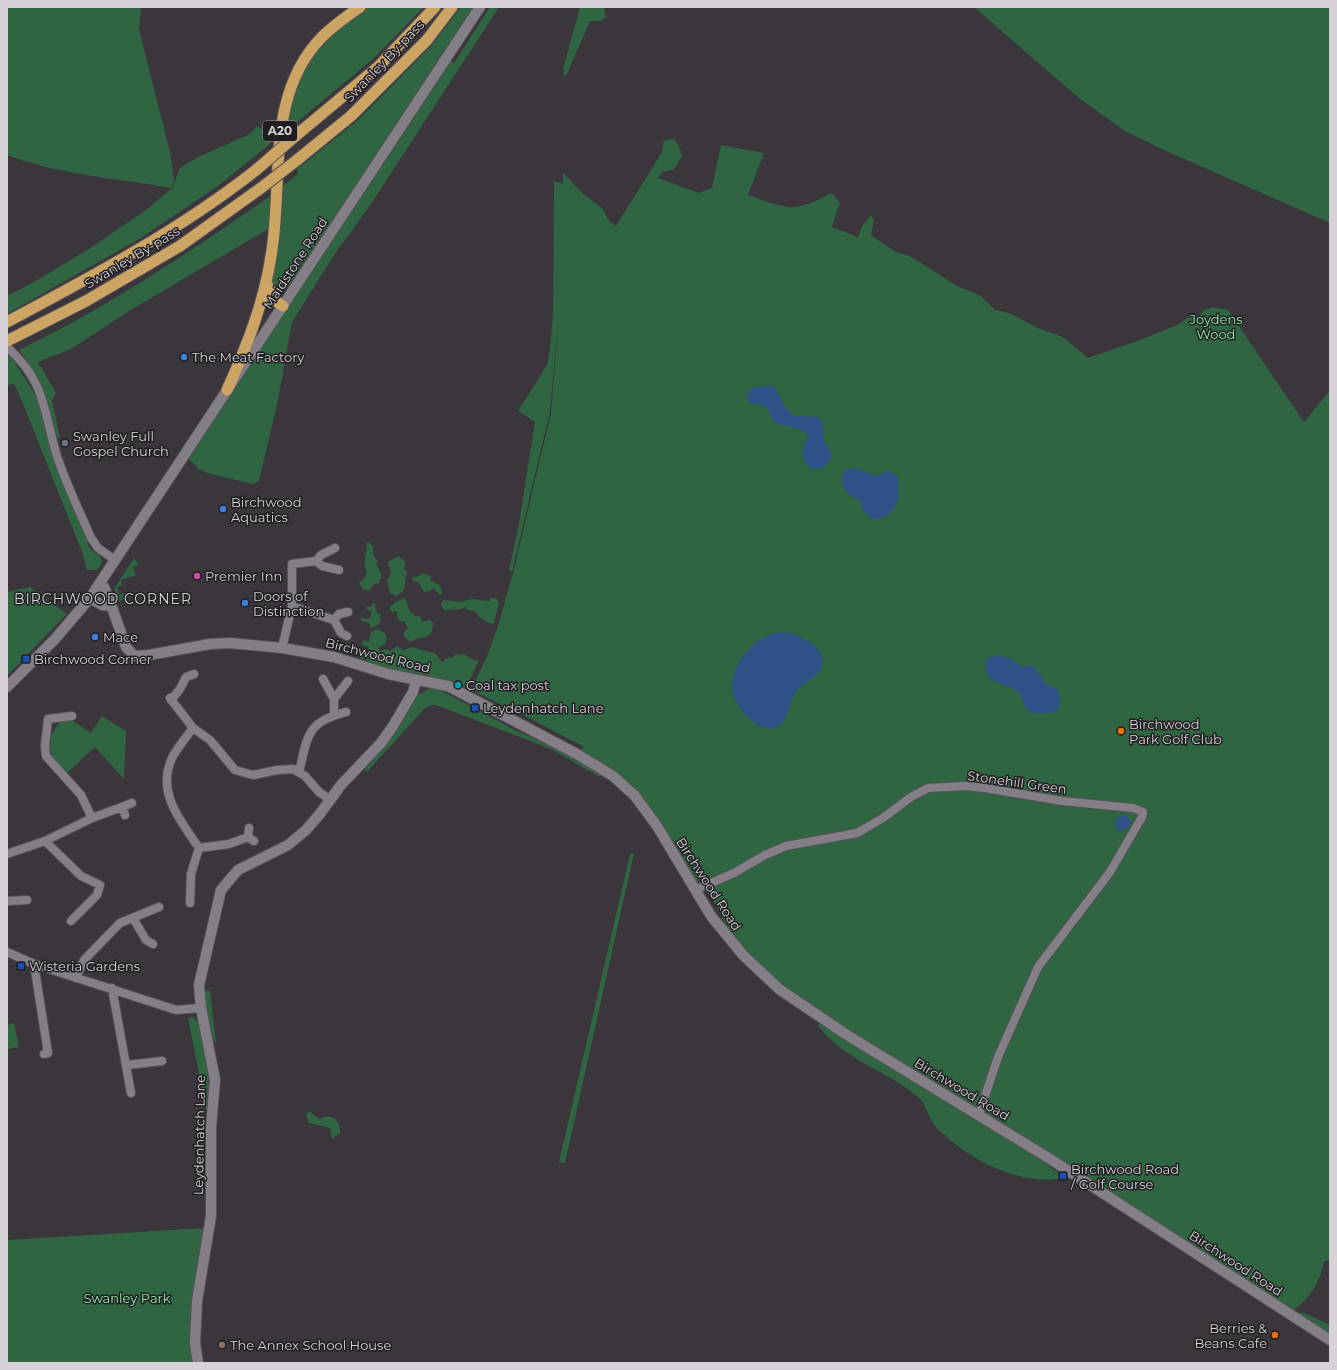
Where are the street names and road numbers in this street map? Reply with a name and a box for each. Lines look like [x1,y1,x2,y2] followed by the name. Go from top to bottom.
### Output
[341,17,427,105] street label: Swanley By-pass
[263,121,297,141] road number: A20
[259,214,331,312] street label: Maidstone Road
[82,222,182,292] street label: Swanley By-pass
[324,634,432,676] street label: Birchwood Road
[966,767,1068,797] street label: Stonehill Green
[673,834,745,934] street label: Birchwood Road
[912,1054,1012,1124] street label: Birchwood Road
[190,1074,208,1195] street label: Leydenhatch Lane
[1186,1227,1286,1299] street label: Birchwood Road

